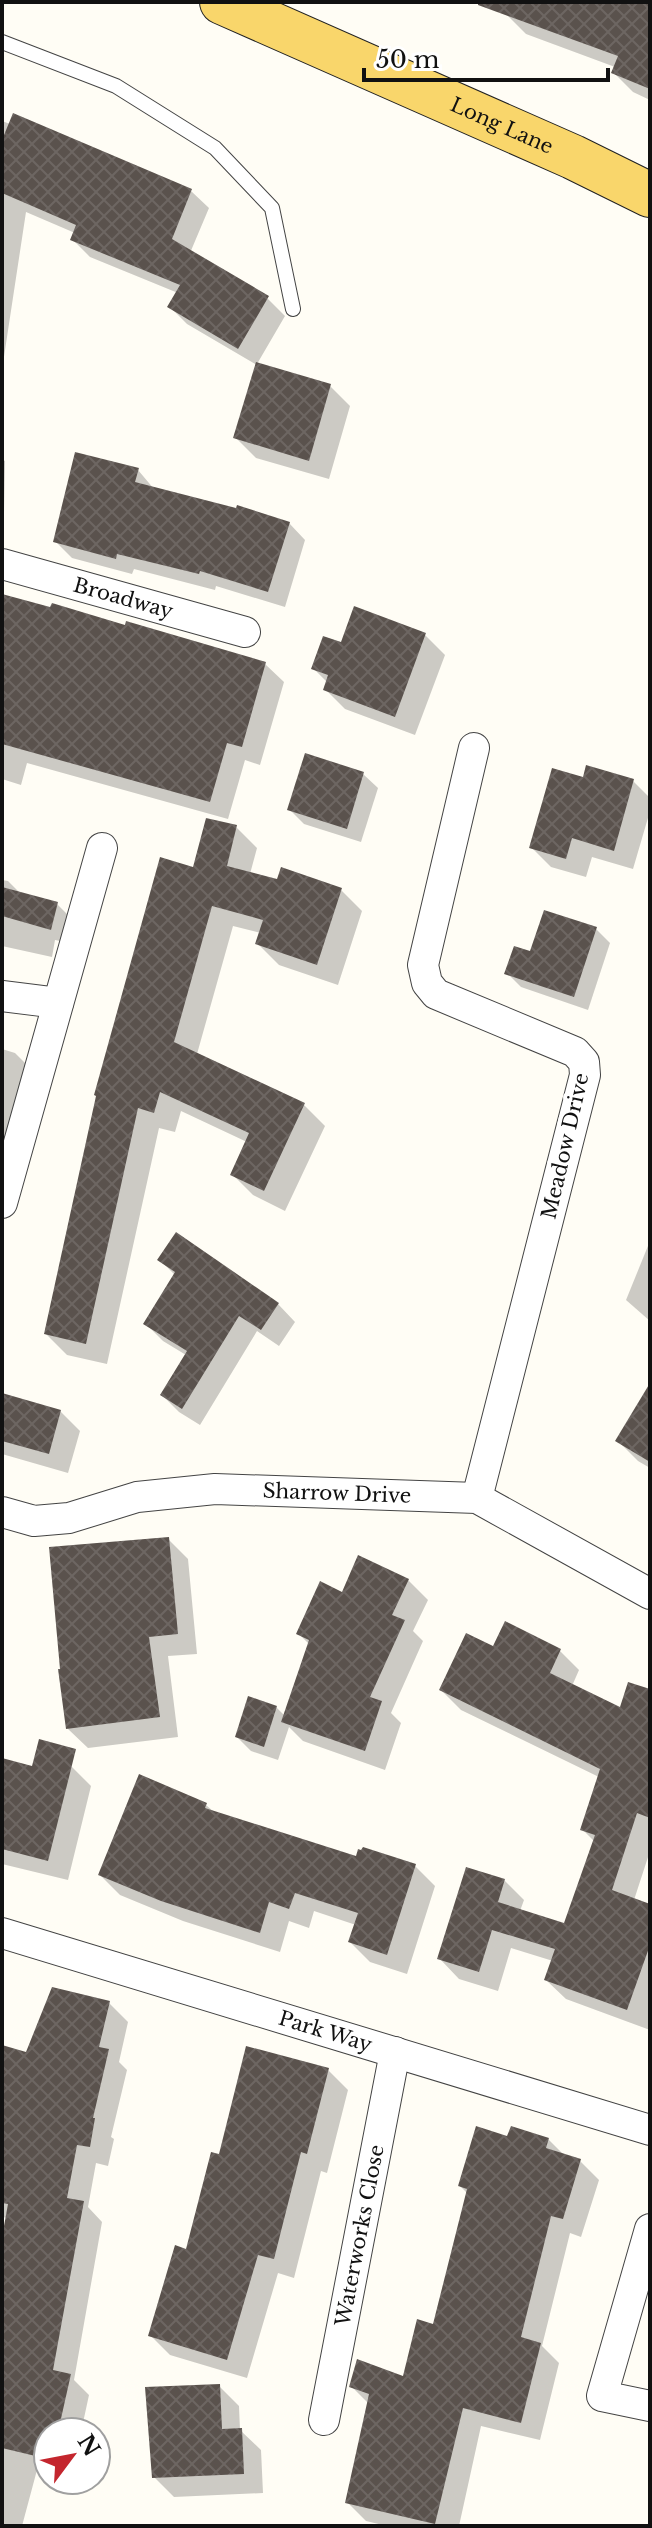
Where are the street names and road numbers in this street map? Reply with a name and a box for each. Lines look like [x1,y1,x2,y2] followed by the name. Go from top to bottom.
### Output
[447,92,557,159] street label: Long Lane
[71,573,176,623] street label: Broadway
[537,1071,593,1221] street label: Meadow Drive
[262,1479,412,1508] street label: Sharrow Drive
[276,2006,375,2057] street label: Park Way
[330,2143,389,2329] street label: Waterworks Close

